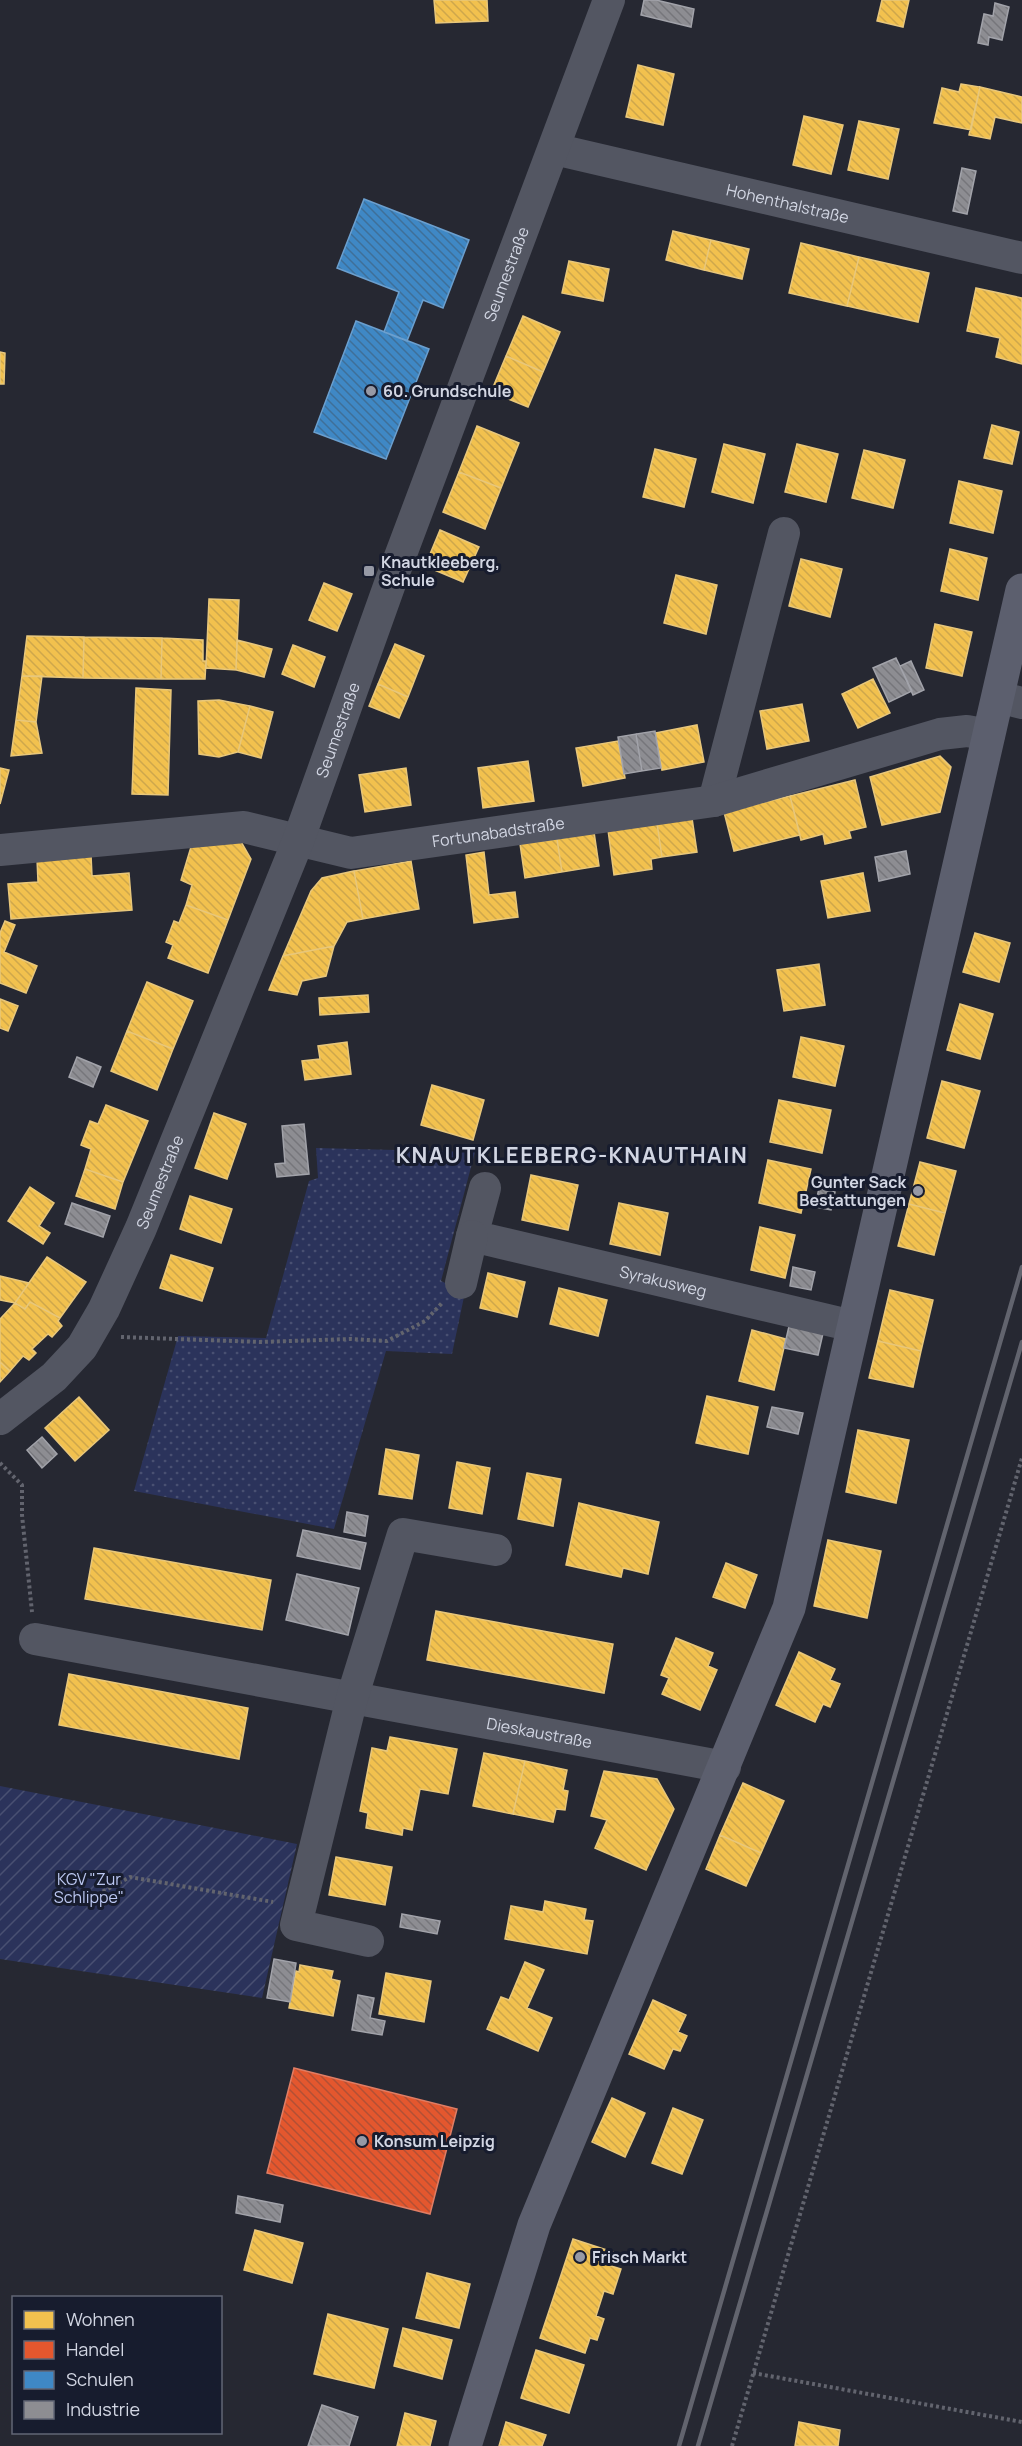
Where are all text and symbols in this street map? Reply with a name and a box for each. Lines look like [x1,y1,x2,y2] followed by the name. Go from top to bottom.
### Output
[724,179,851,228] street label: Hohenthalstraße
[478,223,534,325] street label: Seumestraße
[383,380,512,402] place label: 60. Grundschule
[364,384,378,398] marker: 60. Grundschule
[381,551,500,591] place label: Knautkleeberg, Schule
[362,564,376,578] marker: Knautkleeberg, Schule
[311,679,365,781] street label: Seumestraße
[431,812,566,852] street label: Fortunabadstraße
[131,1132,189,1232] street label: Seumestraße
[396,1140,748,1170] district label: KNAUTKLEEBERG-KNAUTHAIN
[799,1171,906,1211] place label: Gunter Sack Bestattungen
[911,1184,925,1198] marker: Gunter Sack Bestattungen
[617,1260,709,1302] street label: Syrakusweg
[485,1712,594,1753] street label: Dieskaustraße
[54,1868,124,1908] park label: KGV "Zur Schlippe"
[374,2130,495,2152] place label: Konsum Leipzig
[355,2134,369,2148] marker: Konsum Leipzig
[592,2246,687,2268] place label: Frisch Markt
[573,2250,587,2264] marker: Frisch Markt
[12,2296,222,2434] legend
[66,2307,135,2331] text: Wohnen
[66,2337,124,2361] text: Handel
[66,2367,134,2391] text: Schulen
[66,2397,140,2421] text: Industrie

